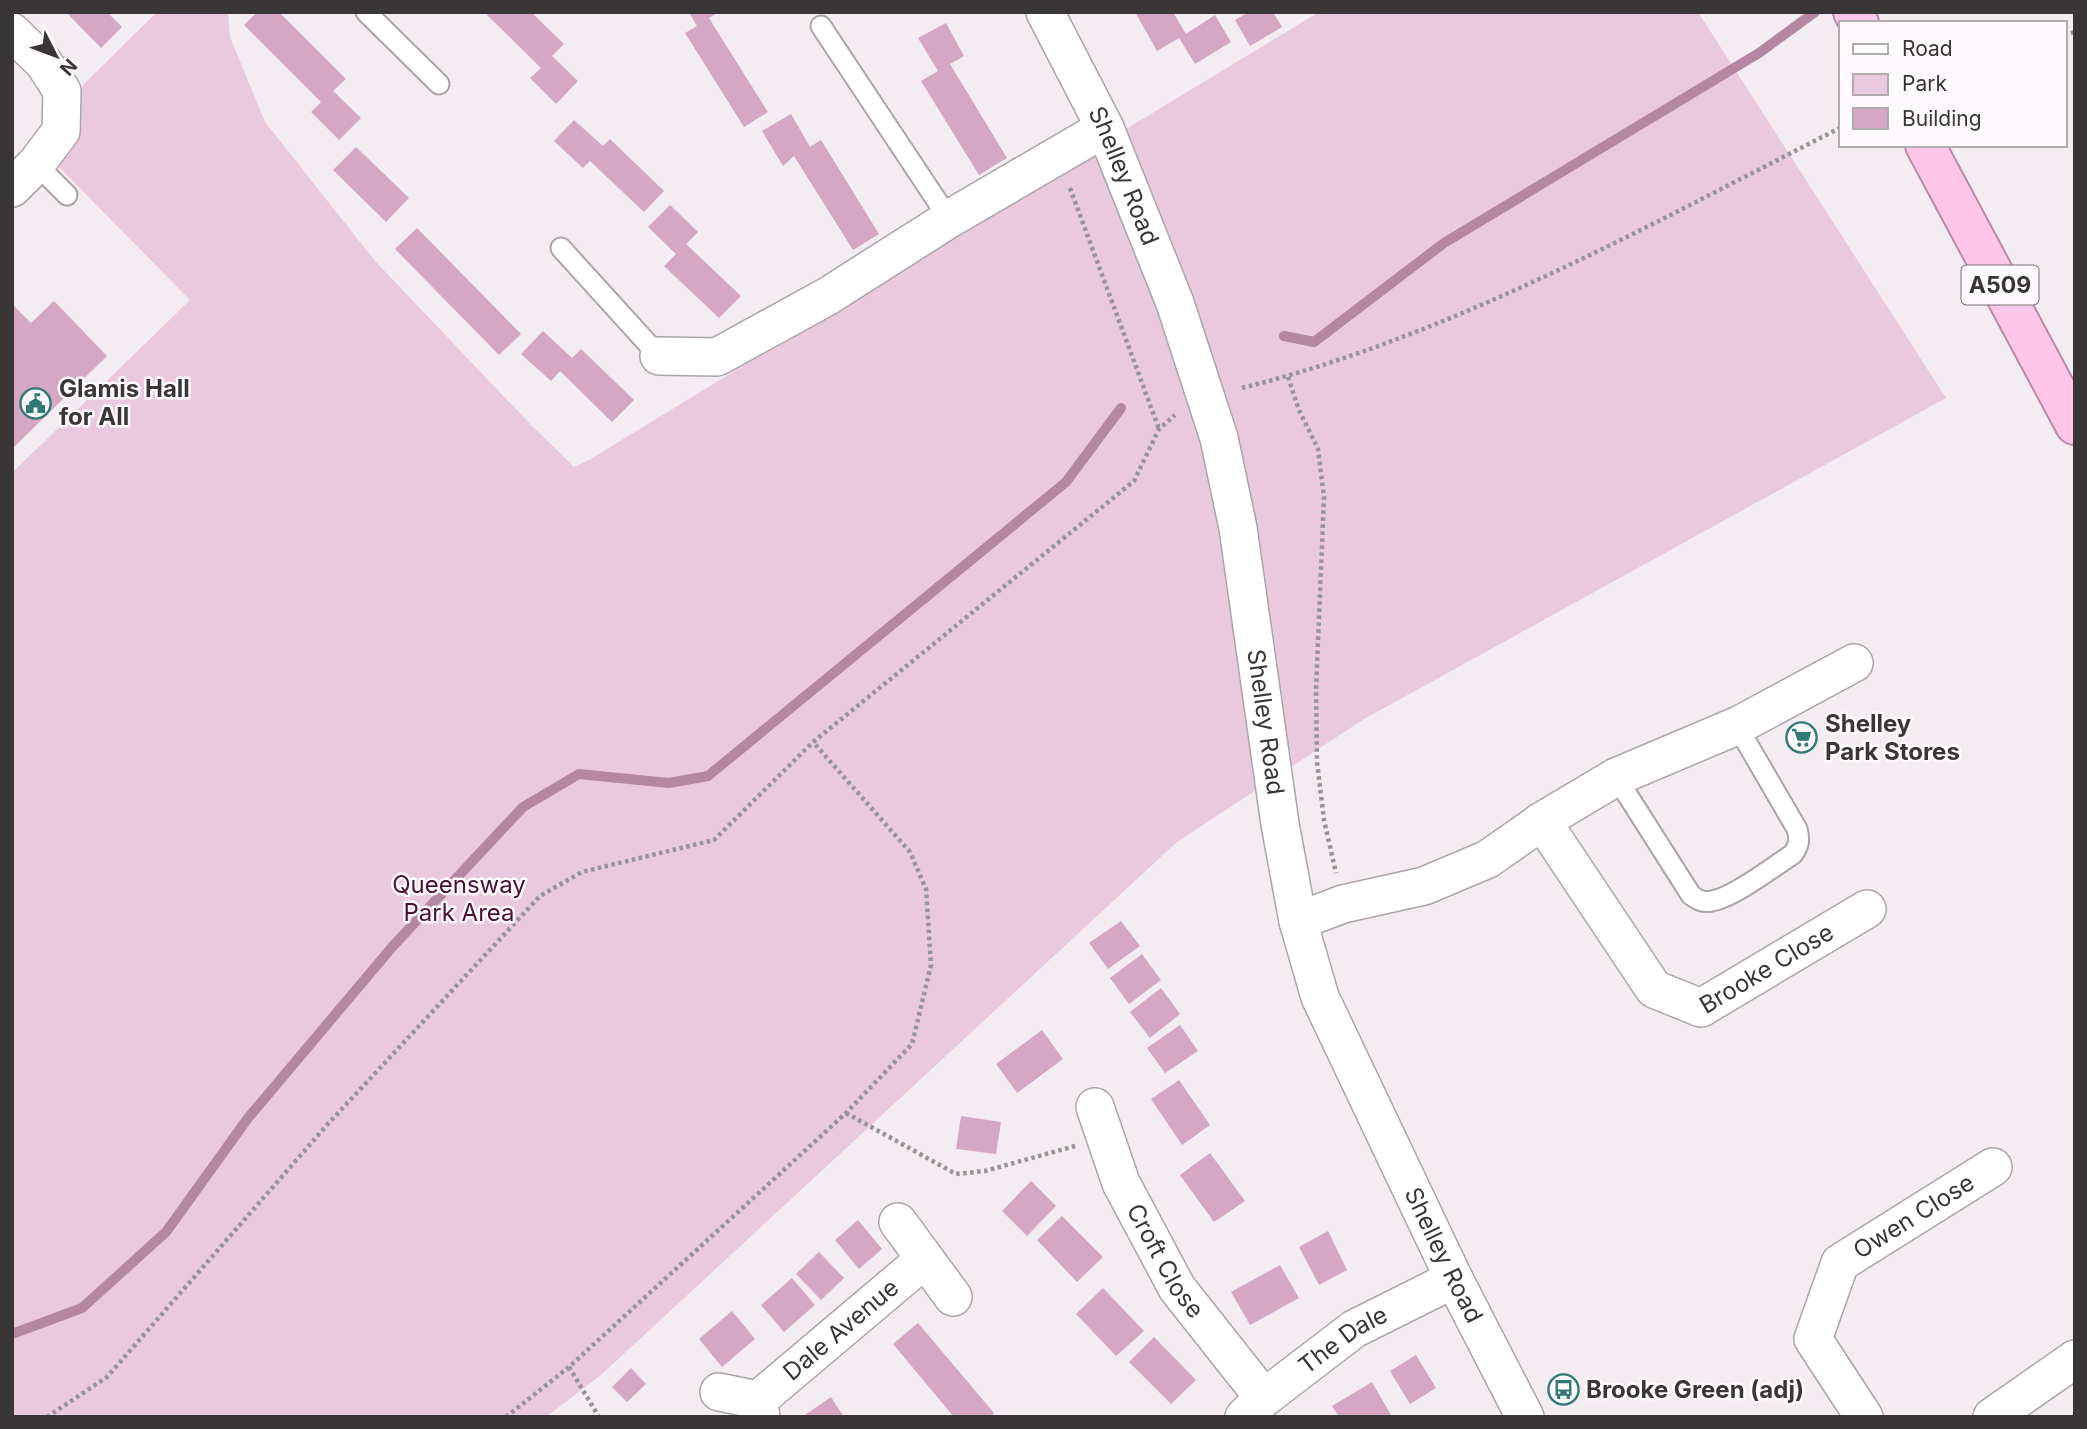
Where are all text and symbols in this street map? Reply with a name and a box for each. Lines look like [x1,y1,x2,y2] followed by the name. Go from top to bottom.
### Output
[21,21,91,91] north arrow
[1839,21,2066,147] legend
[1902,36,1953,61] text: Road
[55,54,82,80] text: N
[1902,71,1947,96] text: Park
[1082,102,1165,249] street label: Shelley Road
[1902,106,1982,131] text: Building
[1962,266,2038,304] road number: A509
[59,374,190,431] place label: Glamis Hall for All
[19,386,53,420] public building icon: Glamis Hall for All
[1241,647,1291,797] street label: Shelley Road
[1825,709,1960,766] place label: Shelley Park Stores
[1785,721,1819,755] supermarket icon: Shelley Park Stores
[392,870,526,927] park label: Queensway Park Area
[1694,917,1839,1020] street label: Brooke Close
[1848,1168,1979,1265] street label: Owen Close
[1399,1183,1489,1328] street label: Shelley Road
[1121,1199,1210,1324] street label: Croft Close
[777,1273,904,1386] street label: Dale Avenue
[1293,1300,1392,1380] street label: The Dale
[1546,1373,1580,1407] bus stop icon: Brooke Green (adj)
[1586,1375,1804,1404] place label: Brooke Green (adj)

